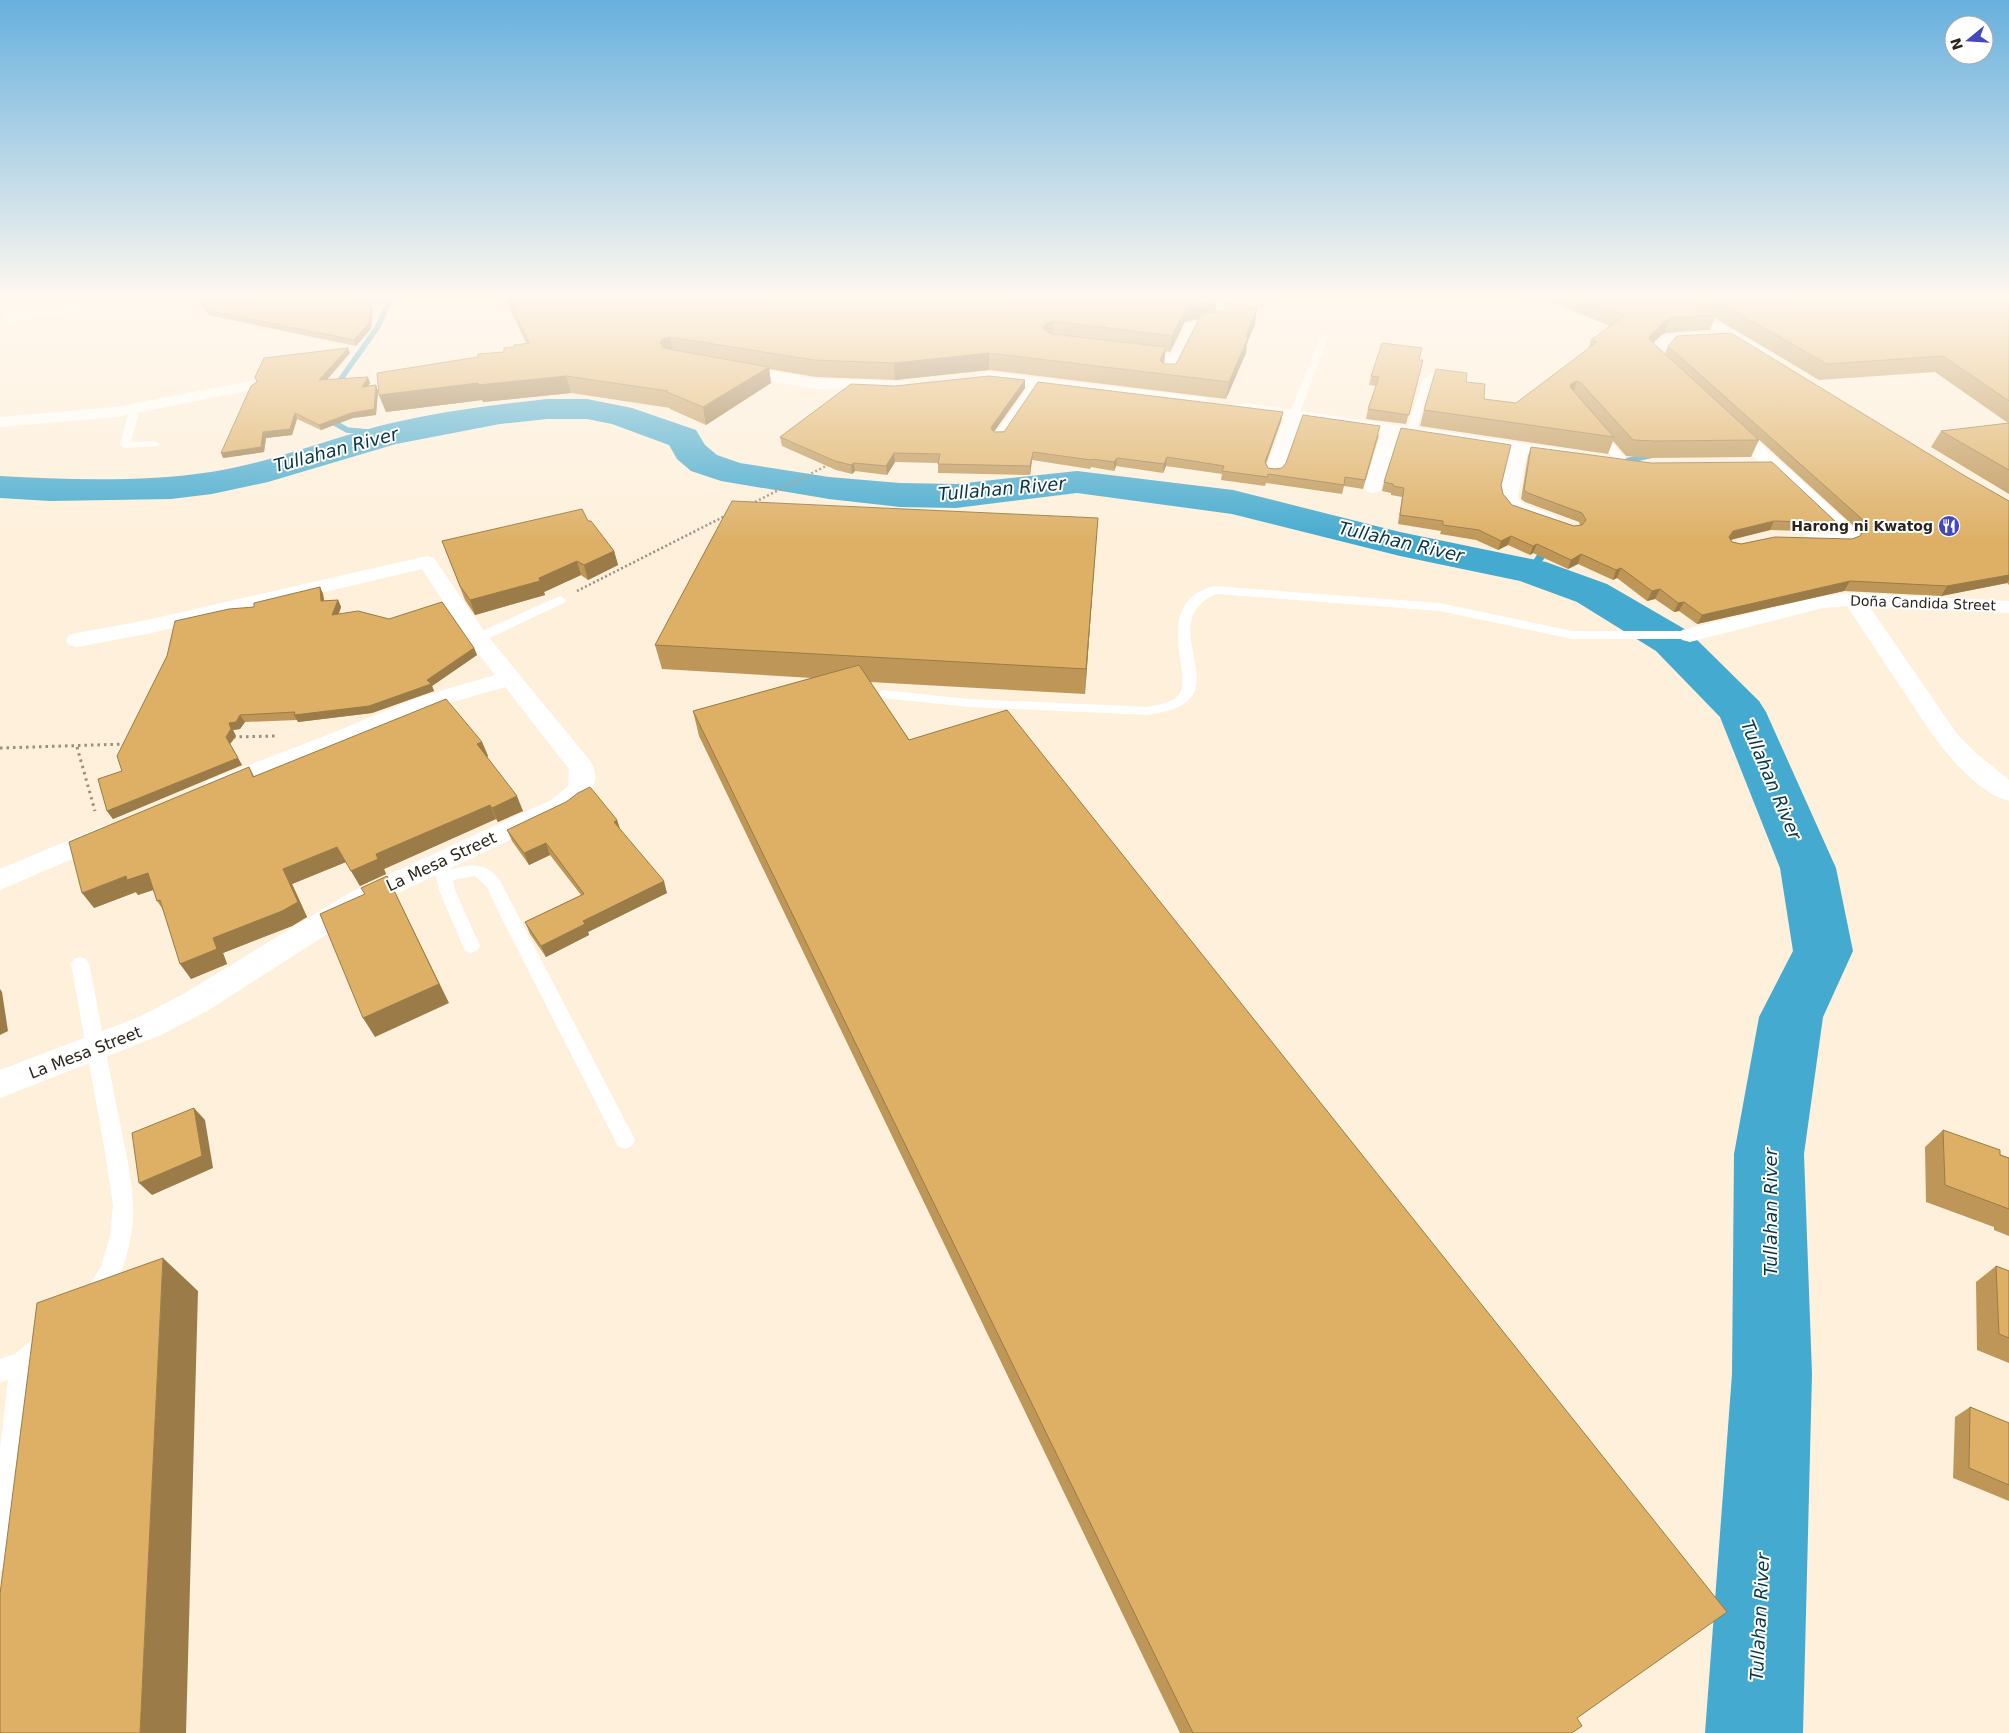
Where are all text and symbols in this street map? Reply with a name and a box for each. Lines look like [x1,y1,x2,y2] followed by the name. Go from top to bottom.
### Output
[1944,15,1994,65] north arrow
[1947,36,1966,52] text: N
[271,422,402,476] water label: Tullahan River
[937,472,1068,505] water label: Tullahan River
[1937,514,1961,538] restaurant icon: Harong ni Kwatog
[1336,517,1467,566] water label: Tullahan River
[1791,518,1933,534] place label: Harong ni Kwatog
[1850,592,1997,614] street label: Doña Candida Street
[1737,717,1807,844] water label: Tullahan River
[383,828,499,895] street label: La Mesa Street
[26,1022,144,1083] street label: La Mesa Street
[1760,1146,1781,1276] water label: Tullahan River
[1746,1551,1773,1681] water label: Tullahan River

